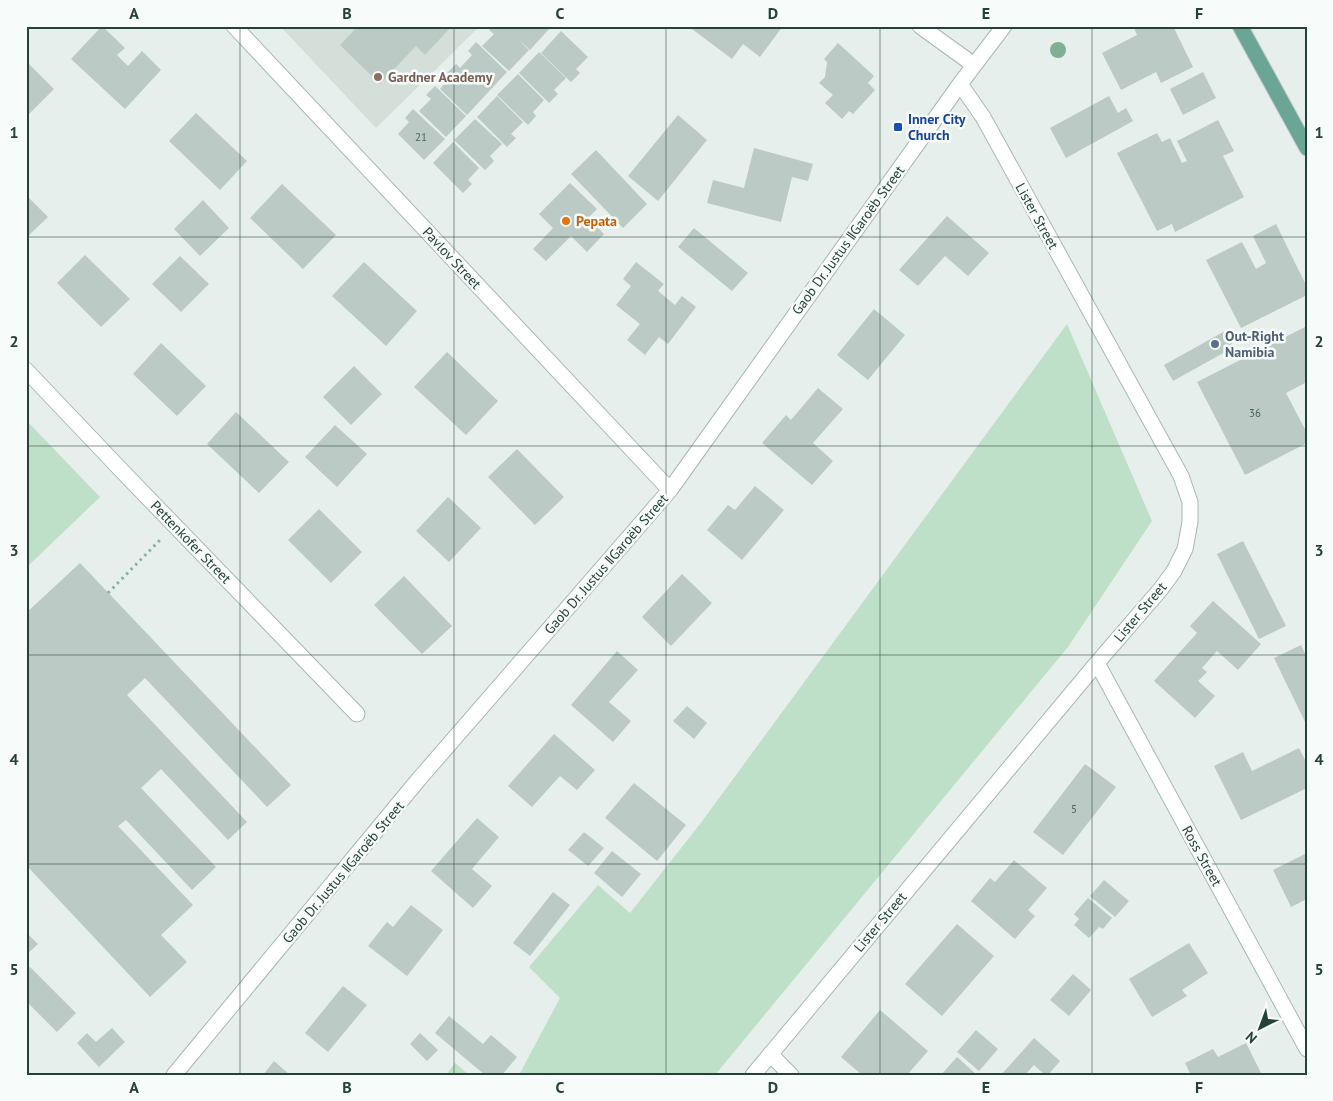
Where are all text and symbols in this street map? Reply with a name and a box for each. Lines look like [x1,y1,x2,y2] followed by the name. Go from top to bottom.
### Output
[129,3,139,23] text: A
[342,3,352,23] text: B
[556,3,565,23] text: C
[768,3,778,23] text: D
[982,3,990,23] text: E
[1195,3,1203,23] text: F
[388,68,493,86] place label: Gardner Academy
[372,71,384,83] marker: Gardner Academy
[908,110,966,144] place label: Inner City Church
[892,121,904,133] marker: Inner City Church
[9,122,19,142] text: 1
[1314,122,1324,142] text: 1
[415,130,427,144] house number: 21
[788,162,908,318] street label: Gaob Dr. Justus ǁGaroëb Street
[1011,180,1063,252] street label: Lister Street
[576,212,617,230] place label: Pepata
[560,215,572,227] marker: Pepata
[419,223,485,293] street label: Pavlov Street
[1225,327,1284,361] place label: Out-Right Namibia
[9,331,19,351] text: 2
[1314,331,1324,351] text: 2
[1209,338,1221,350] marker: Out-Right Namibia
[1249,406,1261,420] house number: 36
[540,490,672,638] street label: Gaob Dr. Justus ǁGaroëb Street
[147,497,235,587] street label: Pettenkofer Street
[9,540,19,560] text: 3
[1314,540,1324,560] text: 3
[1110,578,1170,646] street label: Lister Street
[9,749,19,769] text: 4
[1314,749,1324,769] text: 4
[278,797,408,947] street label: Gaob Dr. Justus ǁGaroëb Street
[1071,802,1077,816] house number: 5
[1178,823,1226,890] street label: Ross Street
[850,888,910,956] street label: Lister Street
[9,959,19,979] text: 5
[1314,959,1324,979] text: 5
[1236,1004,1286,1054] north arrow
[1242,1028,1261,1047] text: N
[129,1077,139,1097] text: A
[342,1077,352,1097] text: B
[556,1077,565,1097] text: C
[768,1077,778,1097] text: D
[982,1077,990,1097] text: E
[1195,1077,1203,1097] text: F

